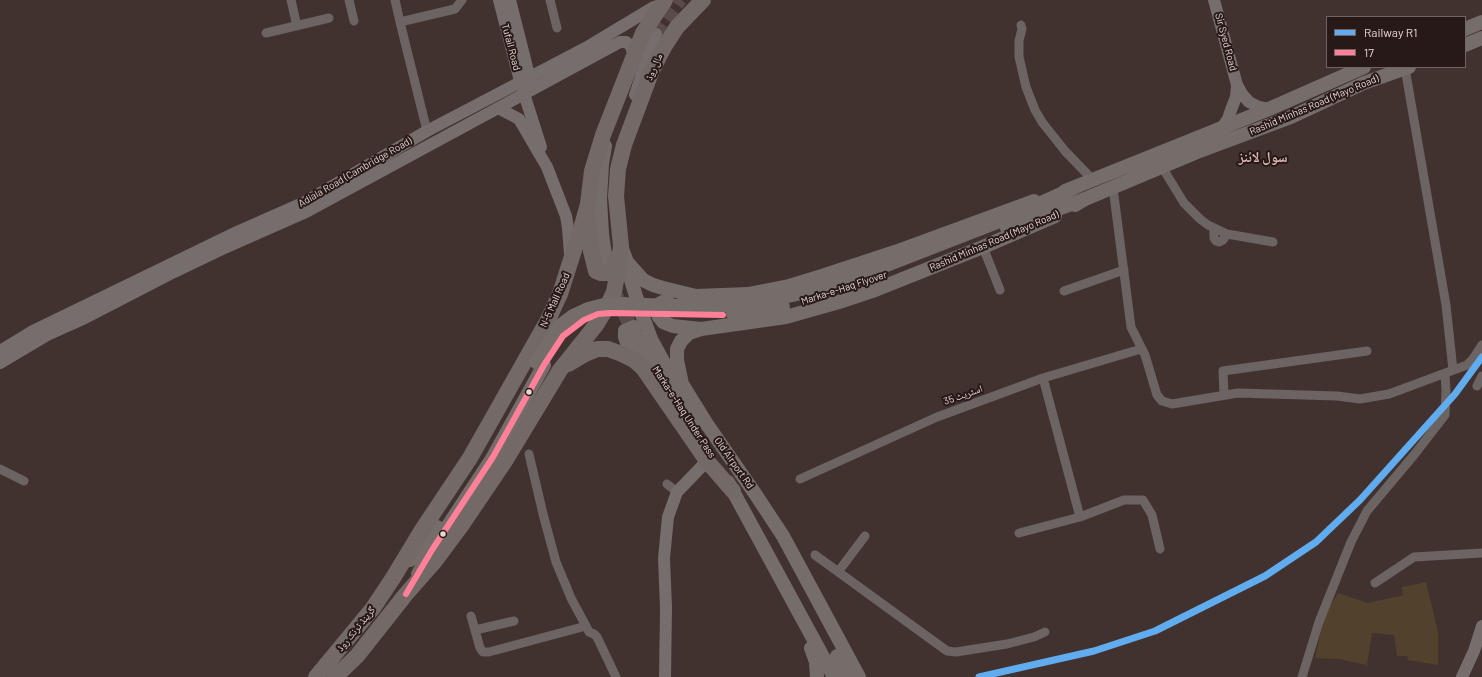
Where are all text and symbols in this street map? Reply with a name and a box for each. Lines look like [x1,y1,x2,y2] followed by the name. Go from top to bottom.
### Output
[1213,12,1239,72] street label: Sir Syed Road
[1326,16,1466,68] legend
[499,22,523,72] street label: Tufail Road
[1364,25,1417,39] text: Railway R1
[1364,45,1374,59] text: 17
[643,52,665,82] street label: مال روڈ
[1248,72,1380,138] street label: Rashid Minhas Road (Mayo Road)
[296,135,414,209] street label: Adiala Road (Cambridge Road)
[1238,149,1288,165] district label: سول لائنز
[928,208,1060,274] street label: Rashid Minhas Road (Mayo Road)
[800,268,888,308] street label: Marka-e-Haq Flyover
[538,271,572,329] street label: N-5 Mall Road
[650,364,718,460] street label: Marka-e-Haq Under Pass
[942,382,984,408] street label: اسٹریٹ 35
[524,387,534,397] unlabelled marker
[712,435,756,491] street label: Old Airport Rd
[438,529,448,539] unlabelled marker
[334,604,378,654] street label: گرینڈ ٹرنک روڈ

